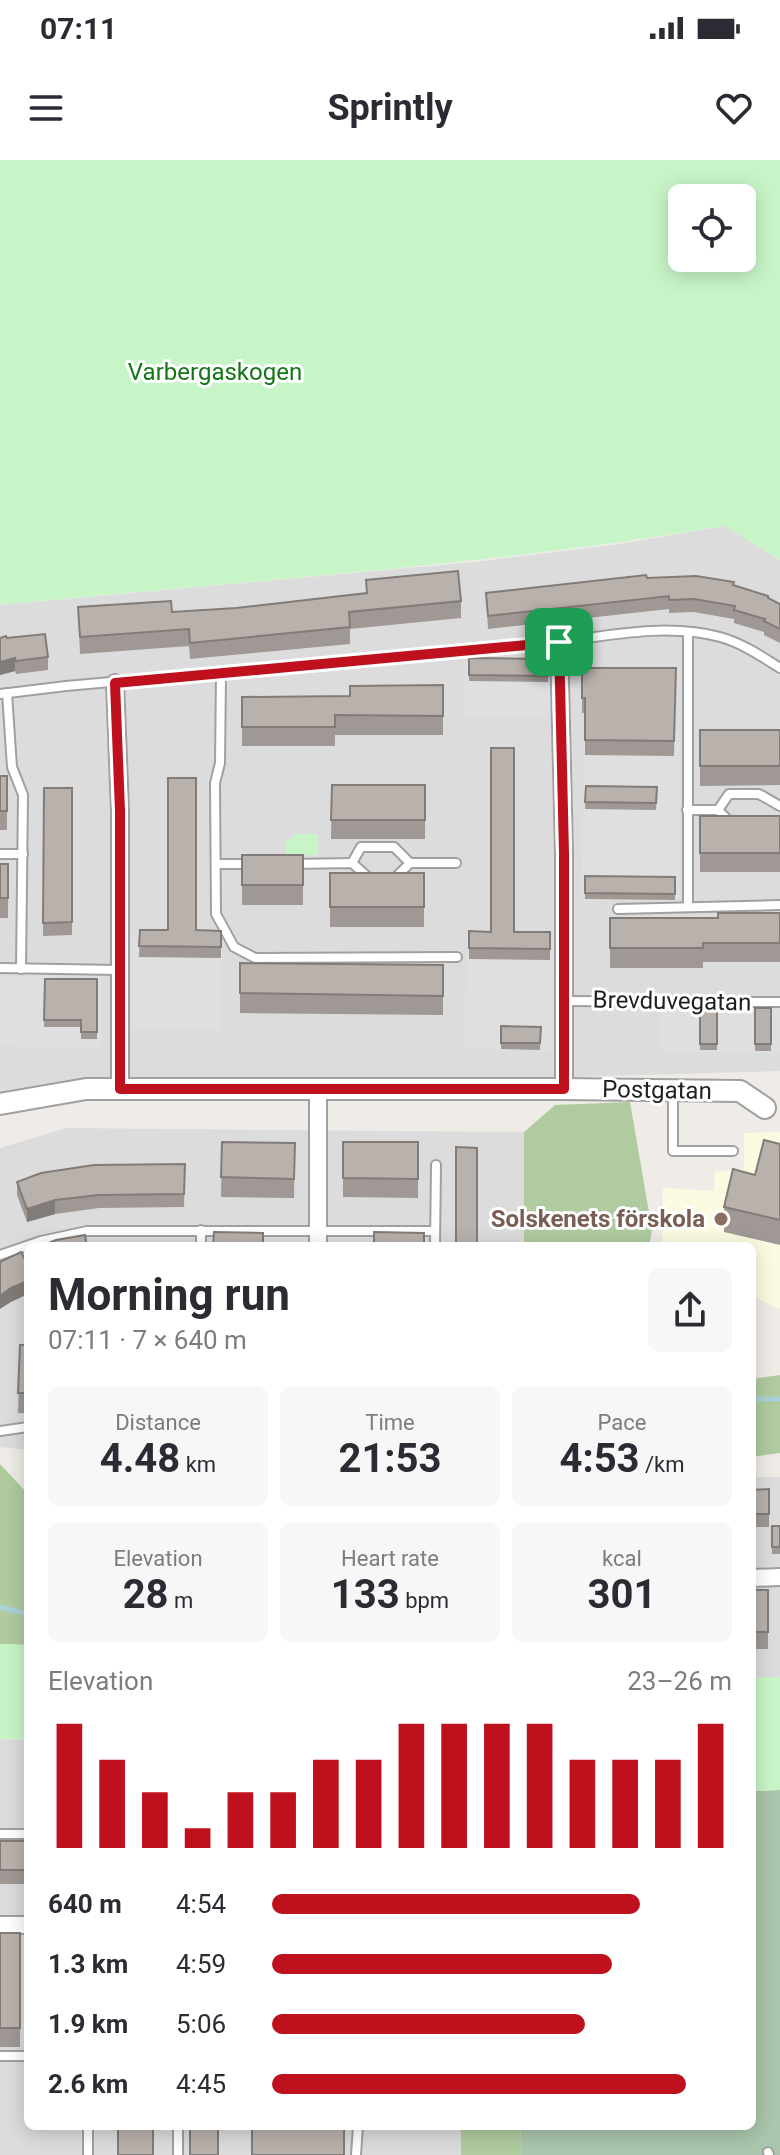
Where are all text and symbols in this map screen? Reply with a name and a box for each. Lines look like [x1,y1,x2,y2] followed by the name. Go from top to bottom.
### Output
[40,11,117,46] text: 07:11
[24,86,68,130] icon: menu
[712,86,756,130] icon: heart
[327,87,453,129] text: Sprintly
[668,184,756,272] map controls
[668,184,756,272] button: locate
[128,358,302,386] park label: Varbergaskogen
[525,608,593,676] pin
[537,620,581,664] icon: arrive
[592,986,752,1016] street label: Brevduvegatan
[602,1075,712,1105] street label: Postgatan
[491,1205,705,1233] place label: Solskenets förskola
[712,1210,730,1228] marker: Solskenets förskola
[648,1268,732,1352] button: share
[48,1269,290,1321] text: Morning run
[48,1325,247,1355] text: 07:11 · 7 × 640 m
[115,1410,201,1435] text: Distance
[365,1410,415,1435] text: Time
[598,1410,646,1435] text: Pace
[100,1435,180,1482] text: 4.48
[338,1435,442,1482] text: 21:53
[559,1435,640,1482] text: 4:53
[180,1452,216,1477] text: km
[640,1452,685,1477] text: /km
[113,1546,203,1571] text: Elevation
[341,1546,439,1571] text: Heart rate
[602,1546,642,1571] text: kcal
[123,1571,169,1618] text: 28
[331,1571,400,1618] text: 133
[588,1571,656,1618] text: 301
[169,1588,193,1613] text: m
[400,1588,449,1613] text: bpm
[48,1666,153,1696] text: Elevation
[627,1666,732,1696] text: 23–26 m
[48,1889,122,1919] text: 640 m
[176,1889,226,1919] text: 4:54
[48,1949,128,1979] text: 1.3 km
[176,1949,226,1979] text: 4:59
[48,2009,128,2039] text: 1.9 km
[176,2009,226,2039] text: 5:06
[48,2069,128,2099] text: 2.6 km
[176,2069,226,2099] text: 4:45

